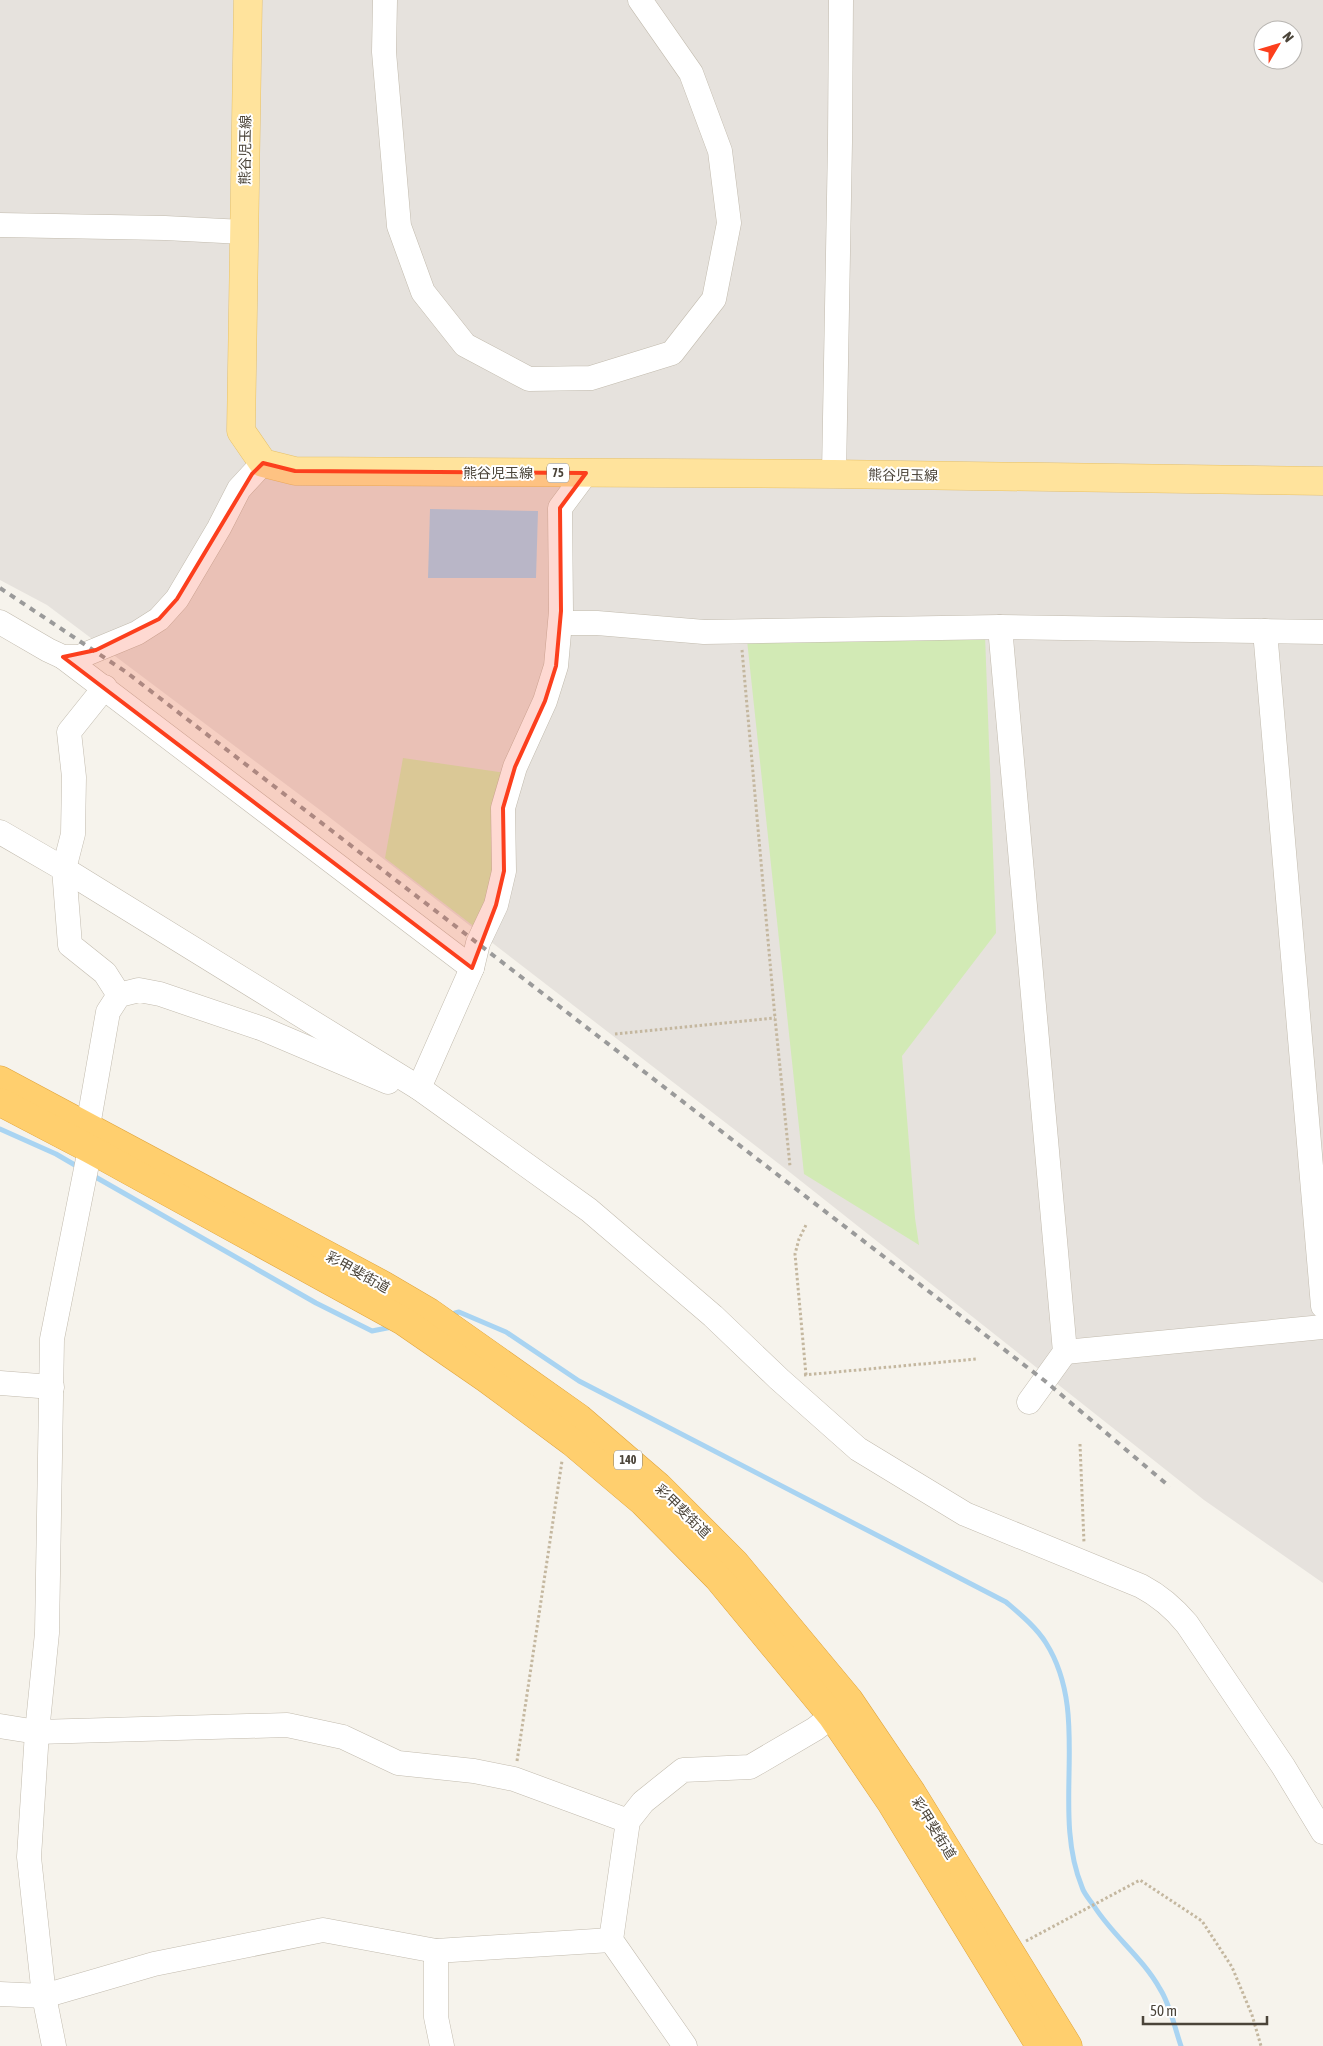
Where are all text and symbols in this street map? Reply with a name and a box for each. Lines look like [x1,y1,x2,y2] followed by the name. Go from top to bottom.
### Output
[1253,20,1303,70] north arrow
[1279,29,1297,45] text: N
[236,115,254,185] street label: 熊谷児玉線
[547,463,569,482] road number: 75
[463,465,533,481] street label: 熊谷児玉線
[868,466,938,484] street label: 熊谷児玉線
[324,1248,392,1296] street label: 彩甲斐街道
[614,1450,642,1470] road number: 140
[652,1481,714,1541] street label: 彩甲斐街道
[909,1794,959,1862] street label: 彩甲斐街道
[1143,1994,1267,2026] scale bar
[1150,2002,1177,2019] text: 50 m

